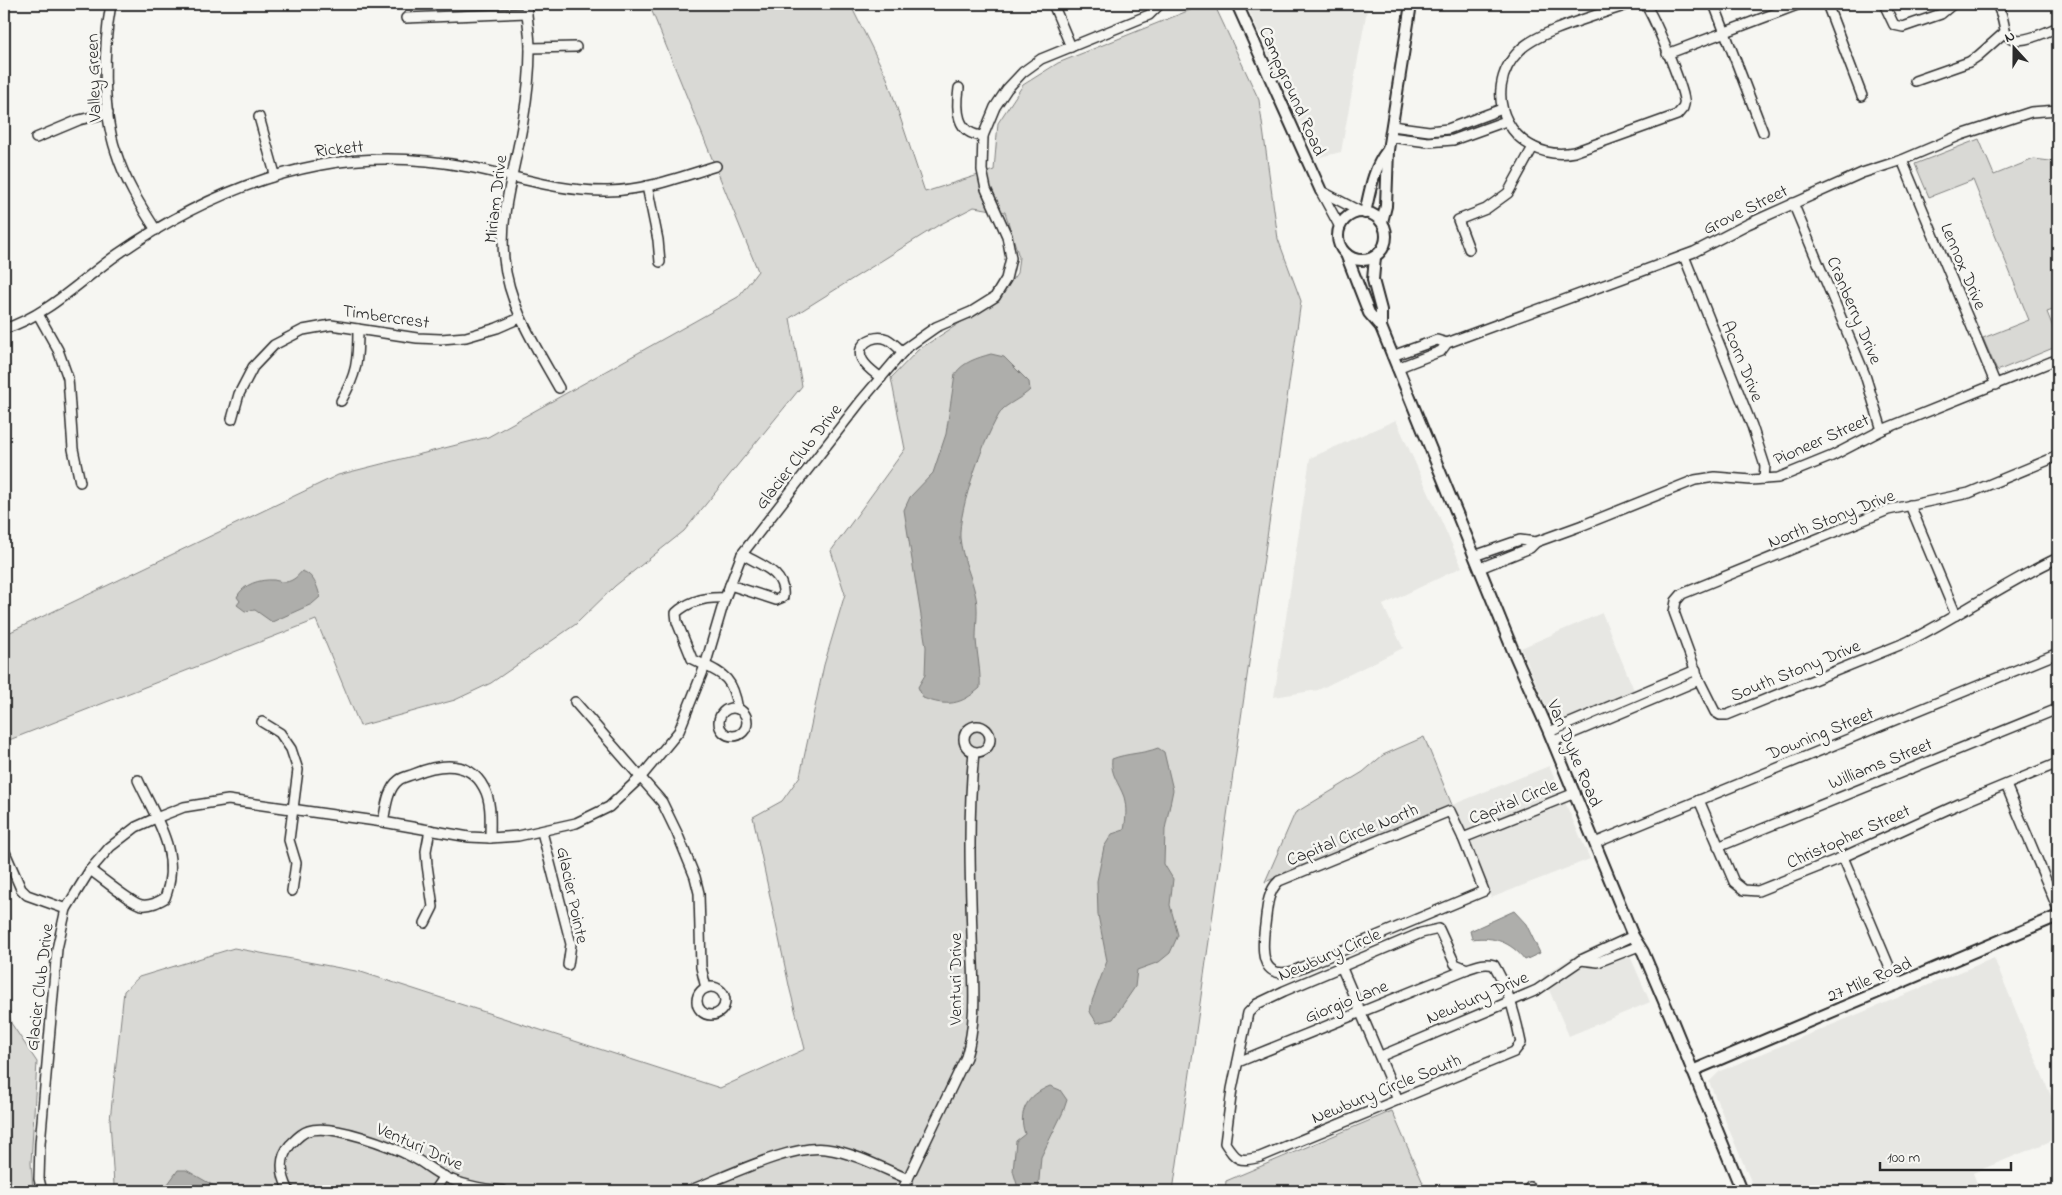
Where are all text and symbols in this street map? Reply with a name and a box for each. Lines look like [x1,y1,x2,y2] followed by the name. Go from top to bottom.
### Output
[1990,22,2040,72] north arrow
[1250,23,1331,161] street label: Campground Road
[2002,26,2018,49] text: N
[80,33,110,124] street label: Valley Green
[313,134,365,165] street label: Rickett
[479,153,515,245] street label: Miriam Drive
[1699,179,1793,243] street label: Grove Street
[1932,219,1992,315] street label: Lennox Drive
[1819,253,1888,370] street label: Cranberry Drive
[341,299,431,337] street label: Timbercrest
[1713,317,1769,407] street label: Acorn Drive
[750,398,850,516] street label: Glacier Club Drive
[1770,408,1874,474] street label: Pioneer Street
[1764,483,1900,556] street label: North Stony Drive
[1727,634,1866,710] street label: South Stony Drive
[1538,695,1607,812] street label: Van Dyke Road
[1762,702,1879,769] street label: Downing Street
[1825,732,1937,798] street label: Williams Street
[1465,773,1563,832] street label: Capital Circle
[1283,798,1422,874] street label: Capital Circle North
[1783,799,1915,877] street label: Christopher Street
[548,845,594,947] street label: Glacier Pointe
[20,921,62,1052] street label: Glacier Club Drive
[1274,922,1386,989] street label: Newbury Circle
[944,932,970,1026] street label: Venturi Drive
[1823,951,1916,1010] street label: 27 Mile Road
[1422,965,1534,1032] street label: Newbury Drive
[1301,974,1394,1032] street label: Giorgio Lane
[1308,1048,1466,1132] street label: Newbury Circle South
[371,1117,468,1179] street label: Venturi Drive
[1880,1140,2011,1172] scale bar
[1887,1147,1920,1169] text: 100 m

